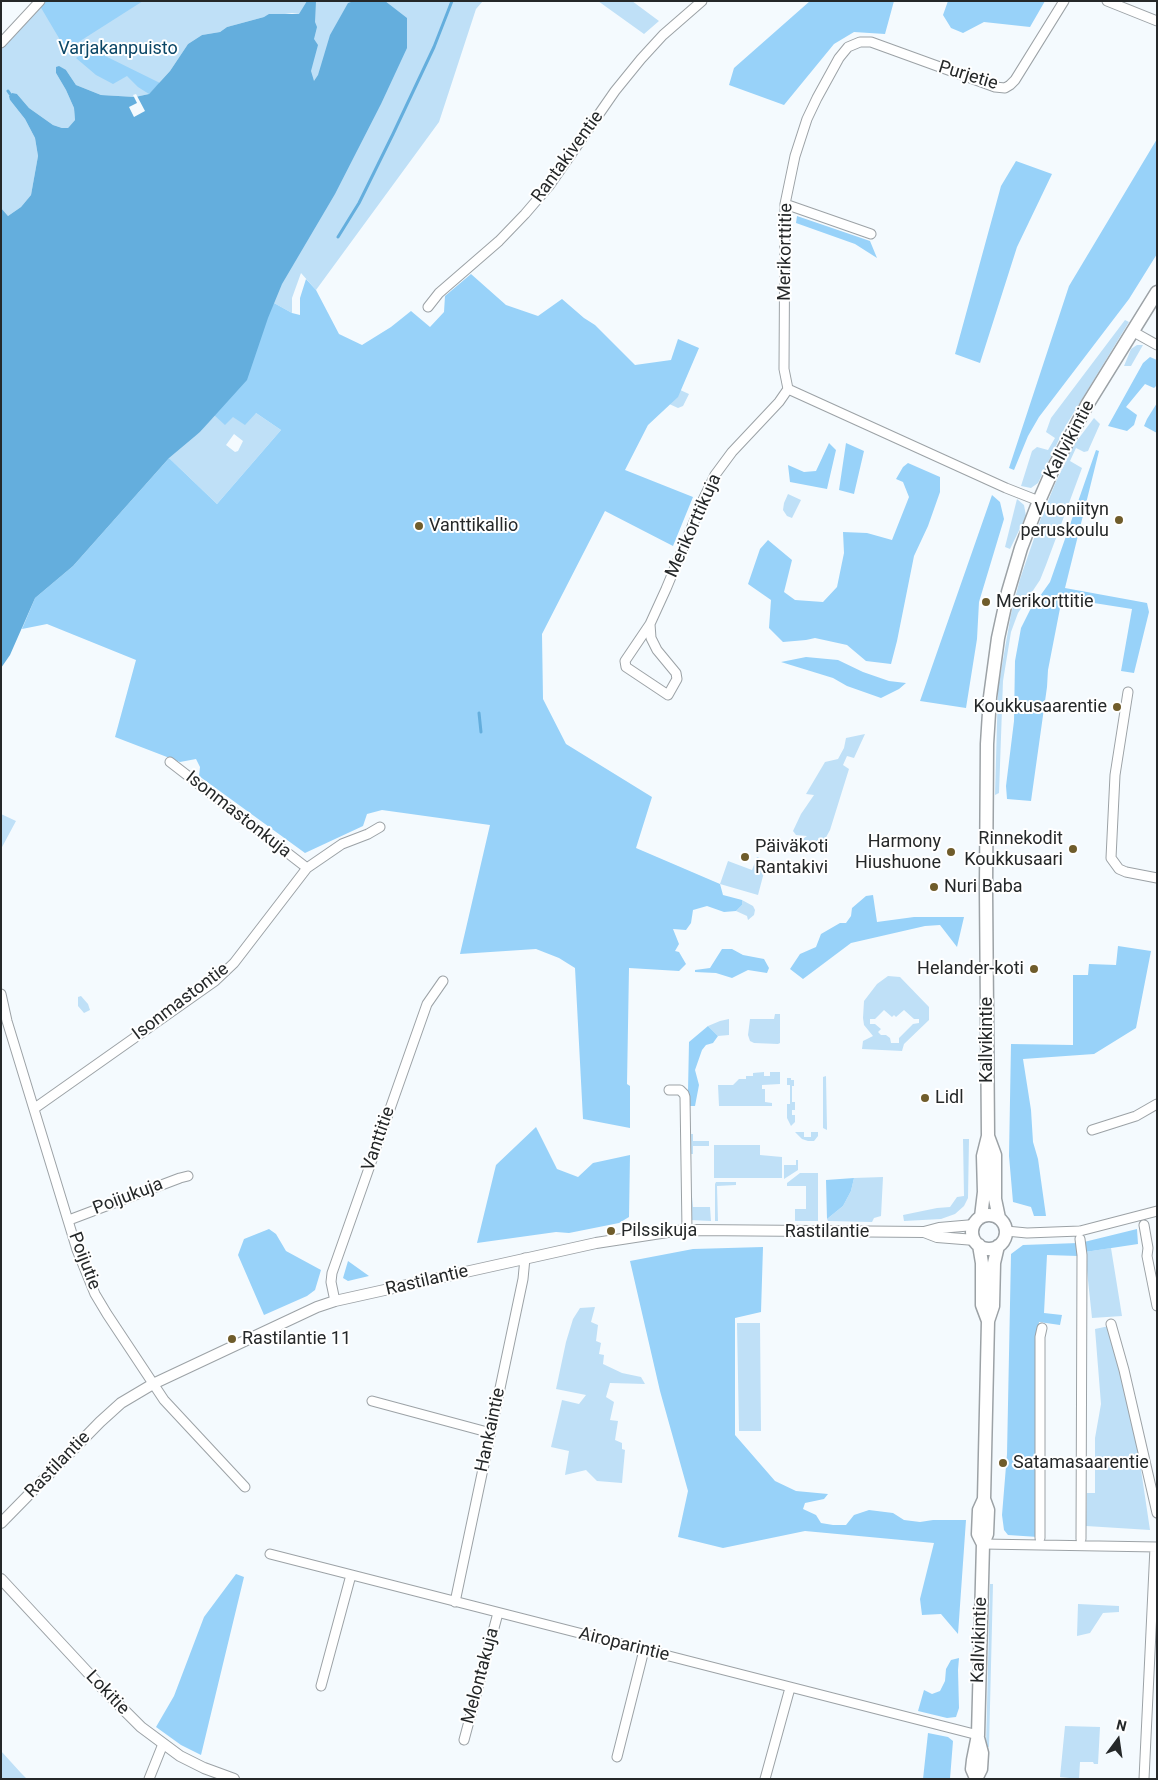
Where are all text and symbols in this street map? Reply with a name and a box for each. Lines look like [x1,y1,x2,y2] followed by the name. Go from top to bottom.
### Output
[58,38,178,60] park label: Varjakanpuisto
[936,57,1000,95] street label: Purjetie
[528,107,608,207] street label: Rantakiventie
[774,203,798,301] street label: Merikorttitie
[1040,397,1100,483] street label: Kallvikintie
[662,471,726,581] street label: Merikorttikuja
[1020,499,1109,542] place label: Vuoniityn peruskoulu
[1113,514,1125,526] marker: Vuoniityn peruskoulu
[429,515,518,537] place label: Vanttikallio
[413,520,425,532] marker: Vanttikallio
[996,591,1094,613] place label: Merikorttitie
[980,596,992,608] marker: Merikorttitie
[973,696,1107,718] place label: Koukkusaarentie
[1111,701,1123,713] marker: Koukkusaarentie
[181,767,295,863] street label: Isonmastonkuja
[964,828,1063,871] place label: Rinnekodit Koukkusaari
[855,831,941,874] place label: Harmony Hiushuone
[755,836,828,879] place label: Päiväkoti Rantakivi
[1067,843,1079,855] marker: Rinnekodit Koukkusaari
[945,846,957,858] marker: Harmony Hiushuone
[739,851,751,863] marker: Päiväkoti Rantakivi
[944,876,1023,898] place label: Nuri Baba
[928,881,940,893] marker: Nuri Baba
[917,958,1024,980] place label: Helander-koti
[129,959,233,1045] street label: Isonmastontie
[1028,963,1040,975] marker: Helander-koti
[976,997,998,1083] street label: Kallvikintie
[935,1087,964,1109] place label: Lidl
[919,1092,931,1104] marker: Lidl
[358,1104,400,1174] street label: Vanttitie
[90,1174,166,1220] street label: Poijukuja
[621,1220,697,1242] place label: Pilssikuja
[785,1221,869,1243] street label: Rastilantie
[605,1225,617,1237] marker: Pilssikuja
[63,1229,105,1293] street label: Poijutie
[383,1261,471,1301] street label: Rastilantie
[242,1328,351,1350] place label: Rastilantie 11
[226,1333,238,1345] marker: Rastilantie 11
[472,1386,510,1474] street label: Hankaintie
[21,1427,95,1503] street label: Rastilantie
[1013,1452,1149,1474] place label: Satamasaarentie
[997,1457,1009,1469] marker: Satamasaarentie
[968,1597,992,1683] street label: Kallvikintie
[577,1623,671,1667] street label: Airoparintie
[458,1626,504,1726] street label: Melontakuja
[81,1666,133,1720] street label: Lokitie
[1093,1715,1143,1765] north arrow
[1115,1716,1128,1734] text: N

